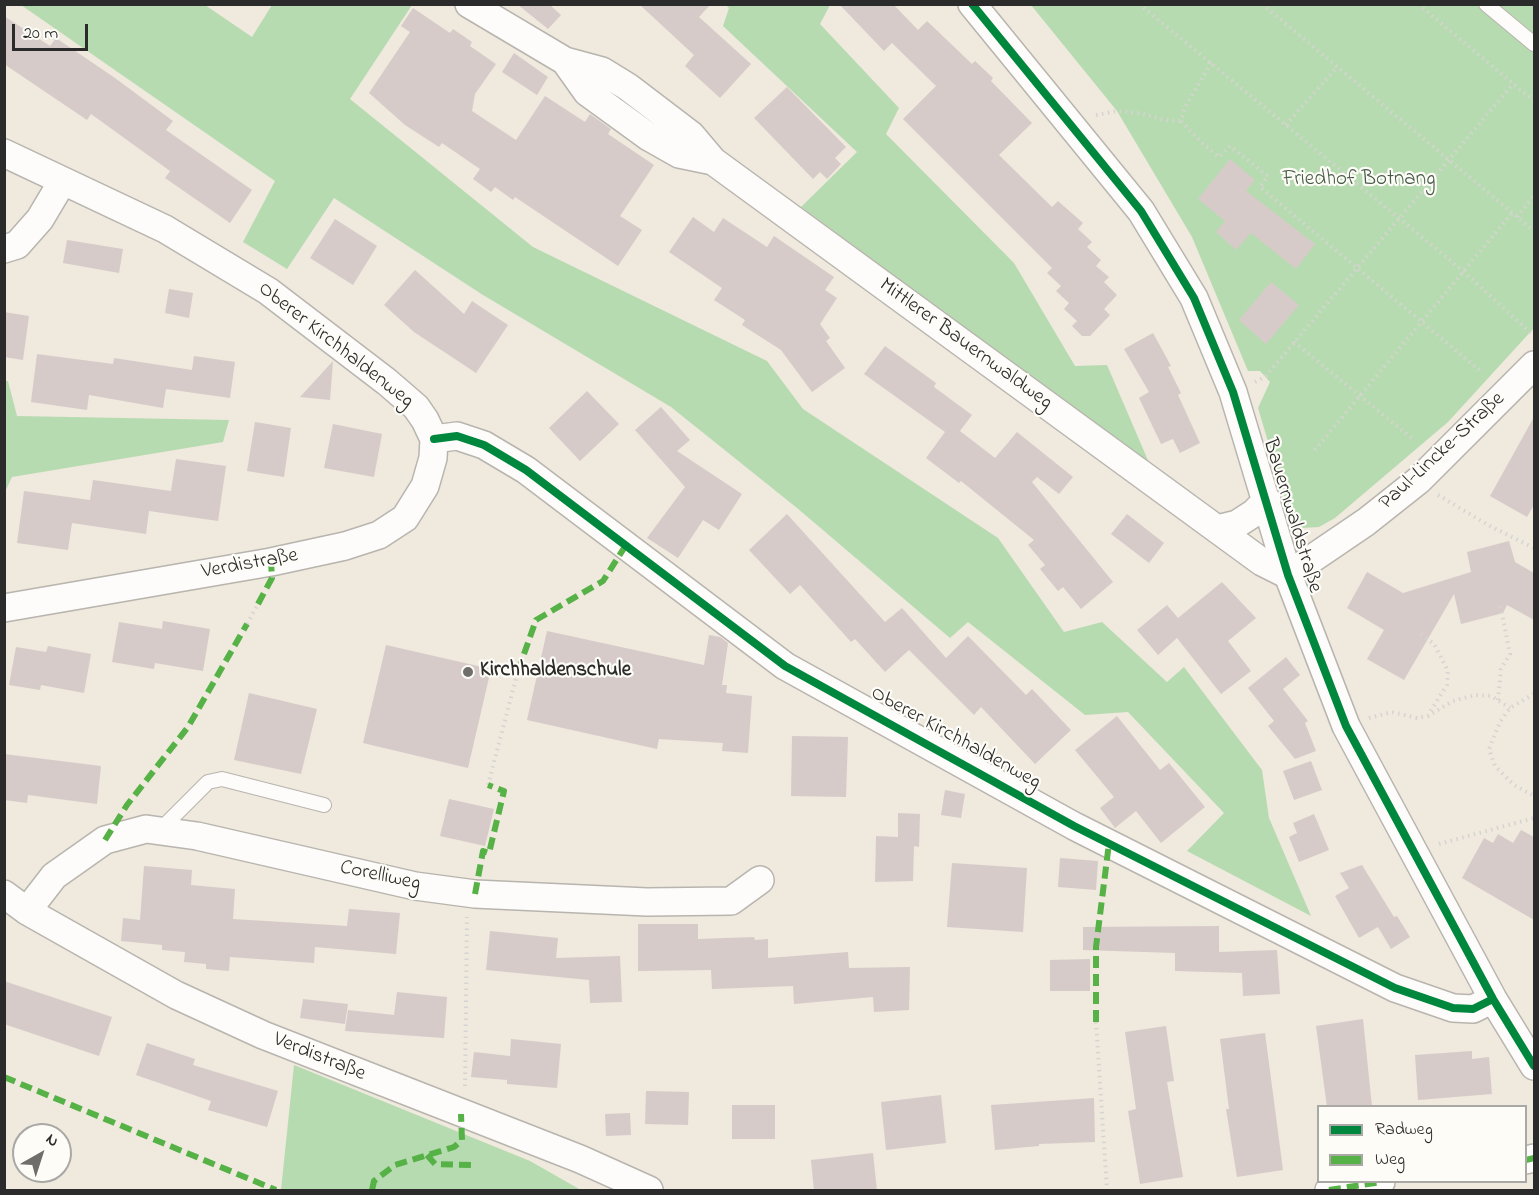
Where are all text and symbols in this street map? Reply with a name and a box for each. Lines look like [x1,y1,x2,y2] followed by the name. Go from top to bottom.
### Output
[15,12,92,50] scale bar
[23,21,58,47] text: 20 m
[1283,168,1435,194] park label: Friedhof Botnang
[873,274,1057,416] street label: Mittlerer Bauernwaldweg
[252,277,418,415] street label: Oberer Kirchhaldenweg
[1375,388,1511,516] street label: Paul-Lincke-Straße
[1256,436,1326,596] street label: Bauernwaldstraße
[200,544,300,586] street label: Verdistraße
[480,659,631,685] place label: Kirchhaldenschule
[461,665,475,679] marker: Kirchhaldenschule
[865,682,1045,796] street label: Oberer Kirchhaldenweg
[337,856,423,898] street label: Corelliweg
[269,1028,369,1088] street label: Verdistraße
[1317,1105,1527,1183] legend
[1375,1117,1433,1143] text: Radweg
[12,1123,72,1183] north arrow
[40,1128,64,1153] text: N
[1375,1147,1405,1173] text: Weg

